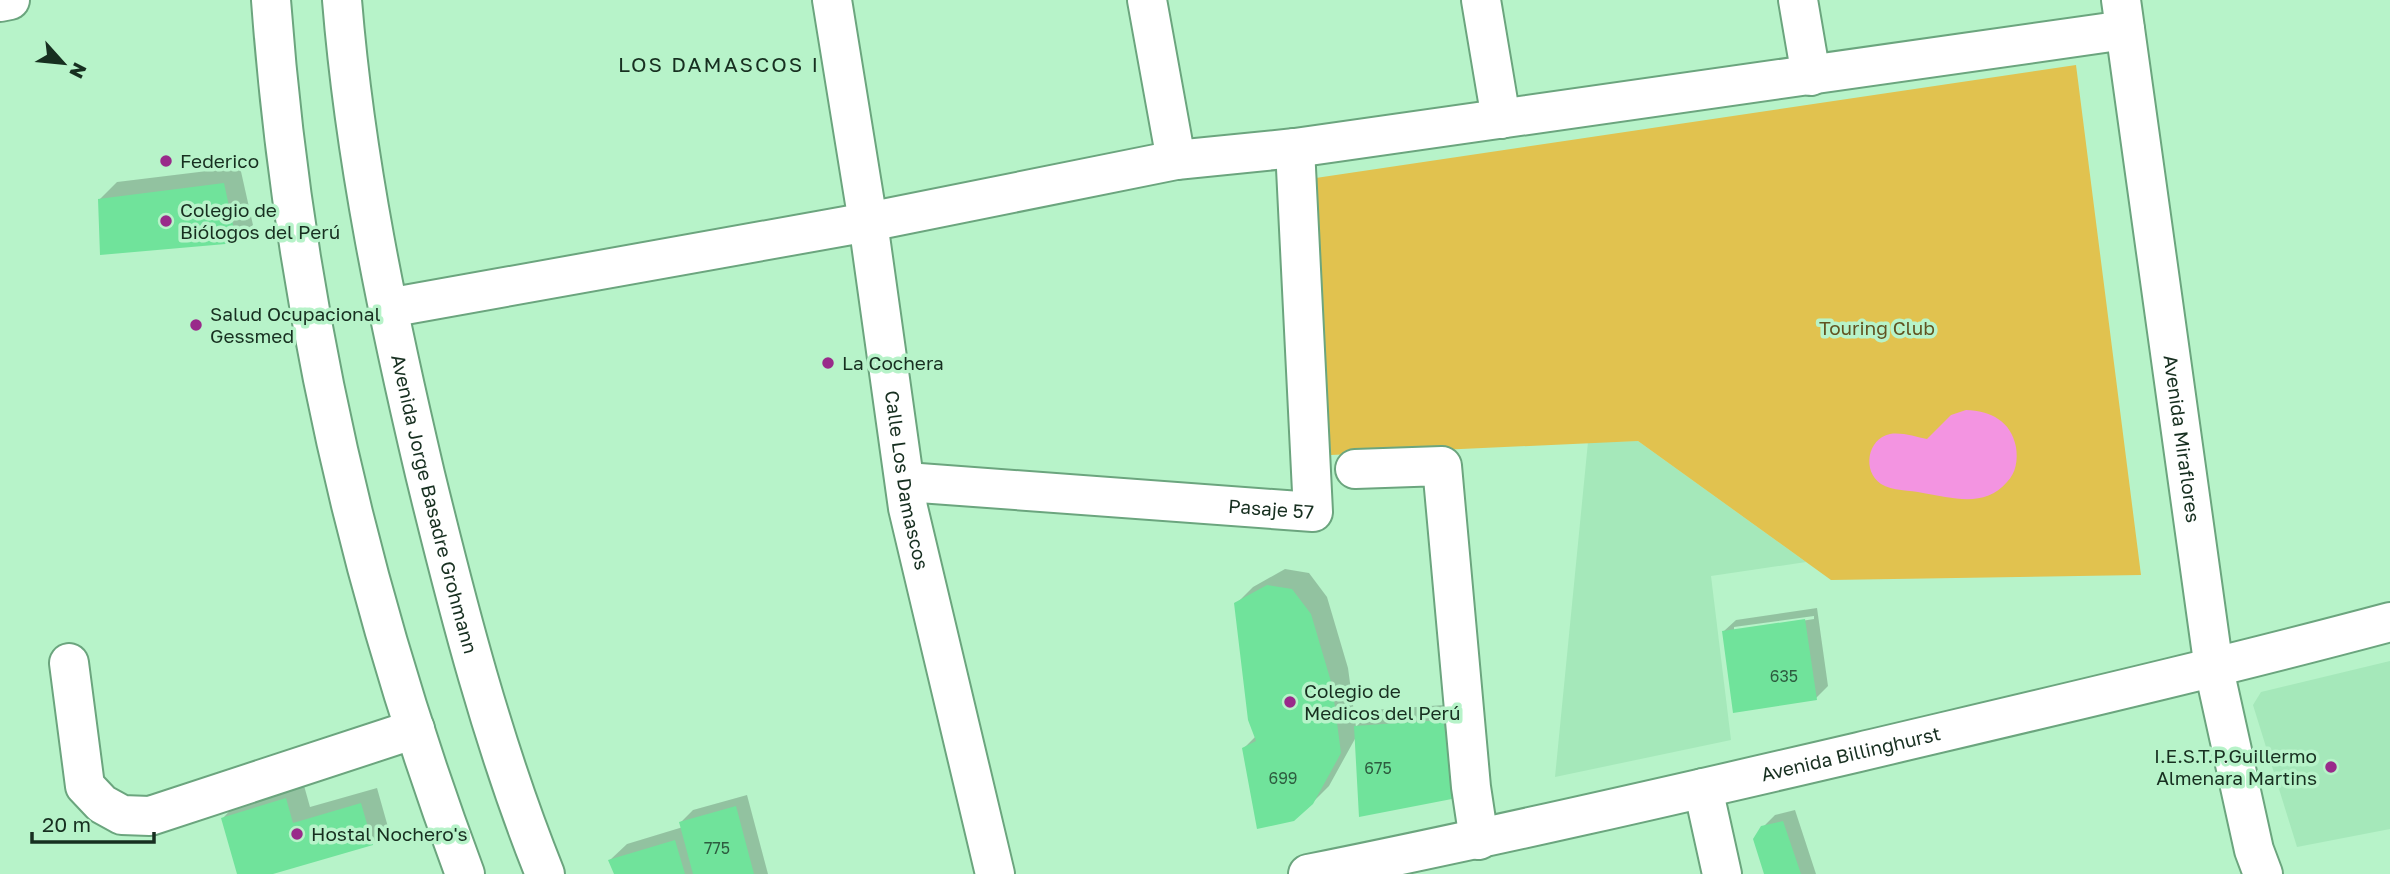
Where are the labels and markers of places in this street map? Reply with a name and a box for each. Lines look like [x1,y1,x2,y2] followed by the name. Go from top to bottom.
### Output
[180,149,259,172] place label: Federico
[158,153,174,169] marker: Federico
[180,198,340,243] place label: Colegio de Biólogos del Perú
[158,213,174,229] marker: Colegio de Biólogos del Perú
[210,302,381,347] place label: Salud Ocupacional Gessmed
[188,317,204,333] marker: Salud Ocupacional Gessmed
[842,351,944,374] place label: La Cochera
[820,355,836,371] marker: La Cochera
[1304,679,1460,724] place label: Colegio de Medicos del Perú
[1282,694,1298,710] marker: Colegio de Medicos del Perú
[2154,744,2317,789] place label: I.E.S.T.P.Guillermo Almenara Martins
[2323,759,2339,775] marker: I.E.S.T.P.Guillermo Almenara Martins
[311,822,468,845] place label: Hostal Nochero's
[289,826,305,842] marker: Hostal Nochero's

